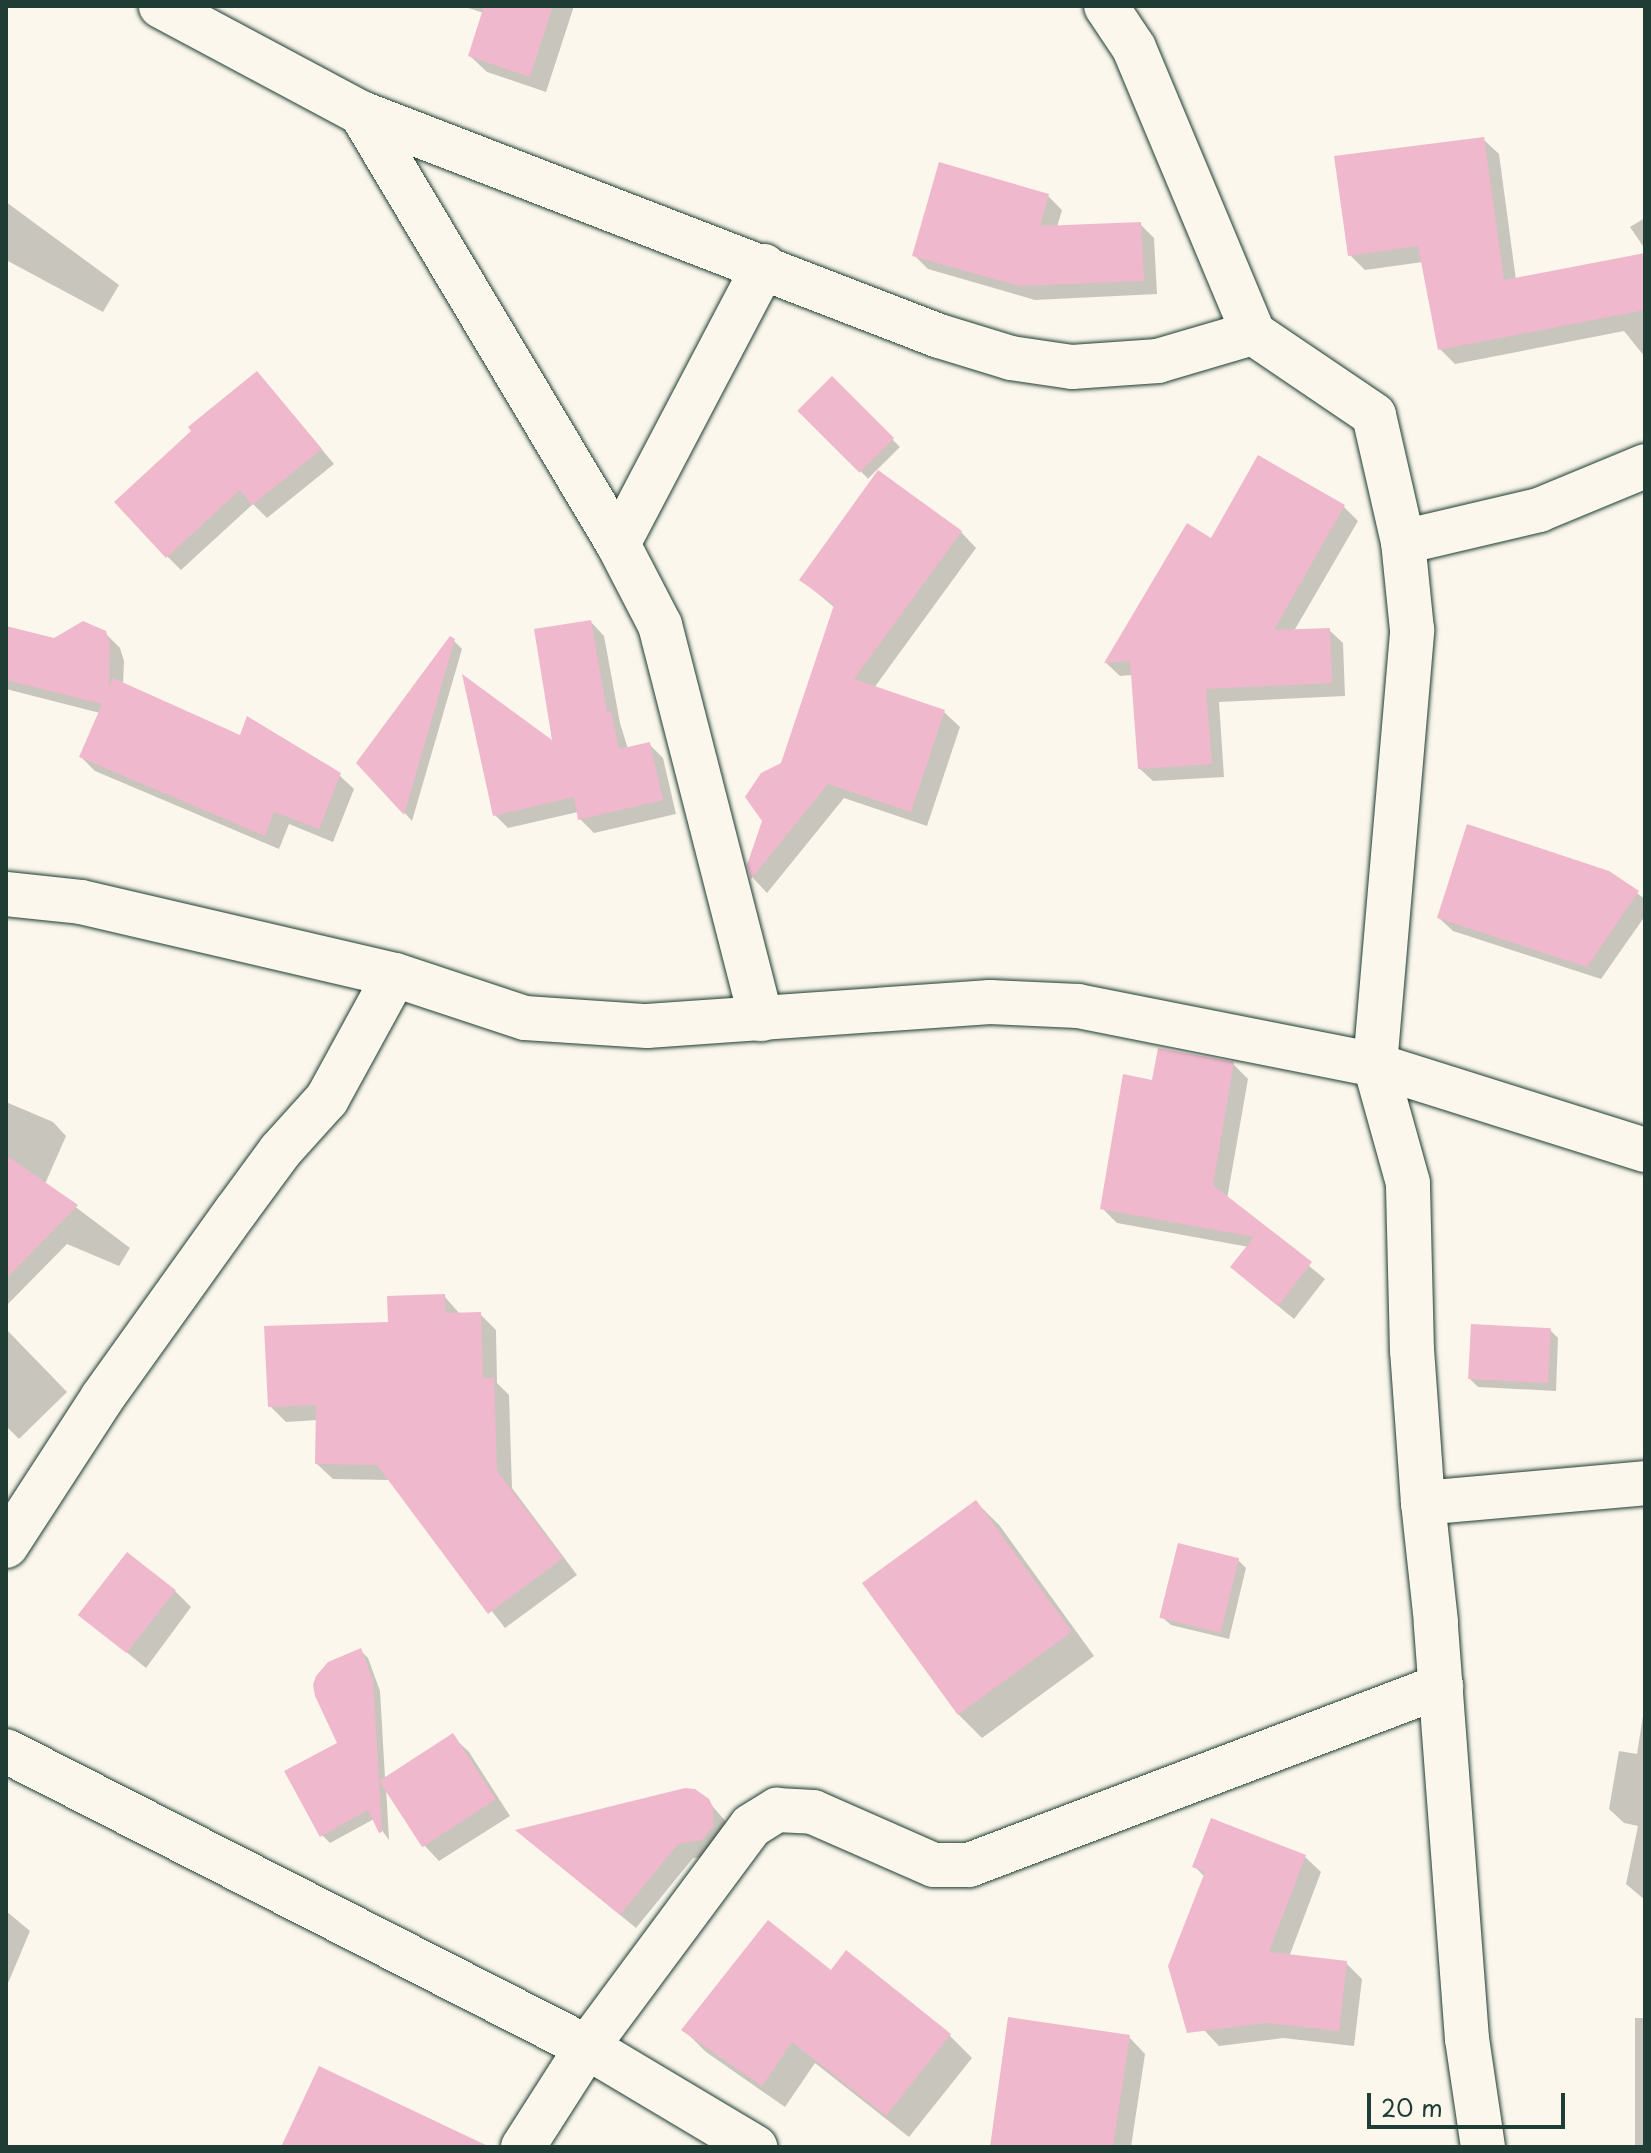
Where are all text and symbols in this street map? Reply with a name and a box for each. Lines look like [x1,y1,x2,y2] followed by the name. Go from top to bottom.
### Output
[1371,2077,1569,2127] scale bar
[1381,2089,1443,2125] text: 20 m

